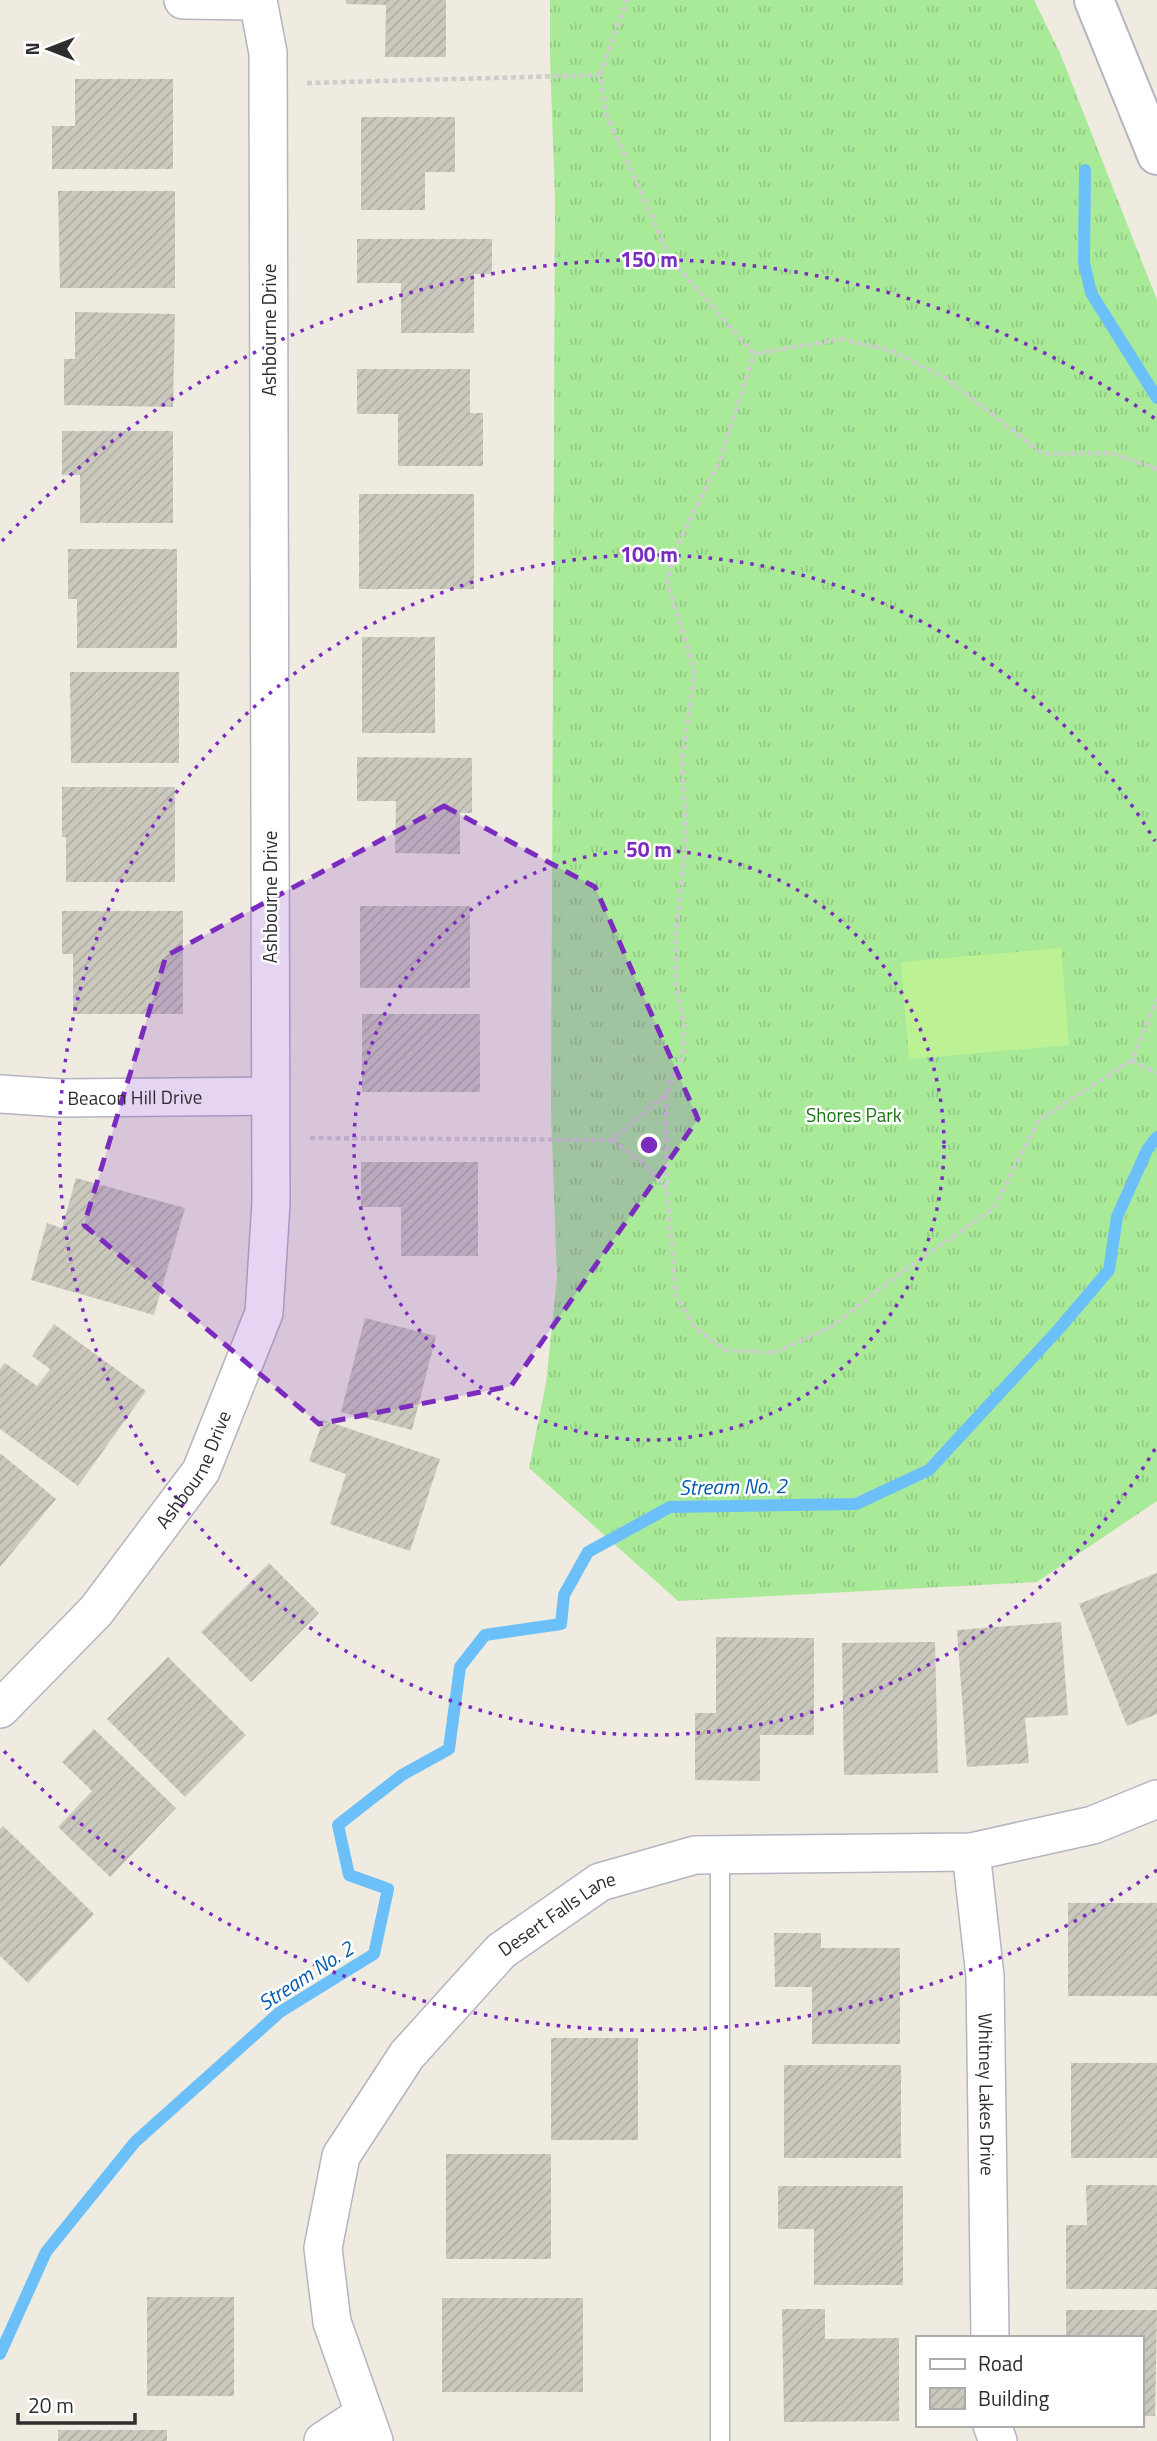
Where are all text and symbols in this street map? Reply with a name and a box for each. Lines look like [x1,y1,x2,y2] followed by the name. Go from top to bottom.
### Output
[14,14,84,84] north arrow
[17,42,46,56] text: N
[620,243,678,275] text: 150 m
[254,264,283,396] street label: Ashbourne Drive
[620,538,678,570] text: 100 m
[255,831,284,963] street label: Ashbourne Drive
[626,833,672,865] text: 50 m
[67,1082,203,1112] street label: Beacon Hill Drive
[806,1100,902,1129] park label: Shores Park
[637,1133,661,1157] centre of rings
[148,1406,238,1534] street label: Ashbourne Drive
[679,1469,788,1503] water label: Stream No. 2
[492,1863,619,1963] street label: Desert Falls Lane
[251,1932,360,2018] water label: Stream No. 2
[972,2013,1003,2176] street label: Whitney Lakes Drive
[916,2336,1143,2427] legend
[978,2347,1023,2379] text: Road
[18,2382,135,2426] scale bar
[978,2382,1050,2414] text: Building
[28,2389,74,2421] text: 20 m

